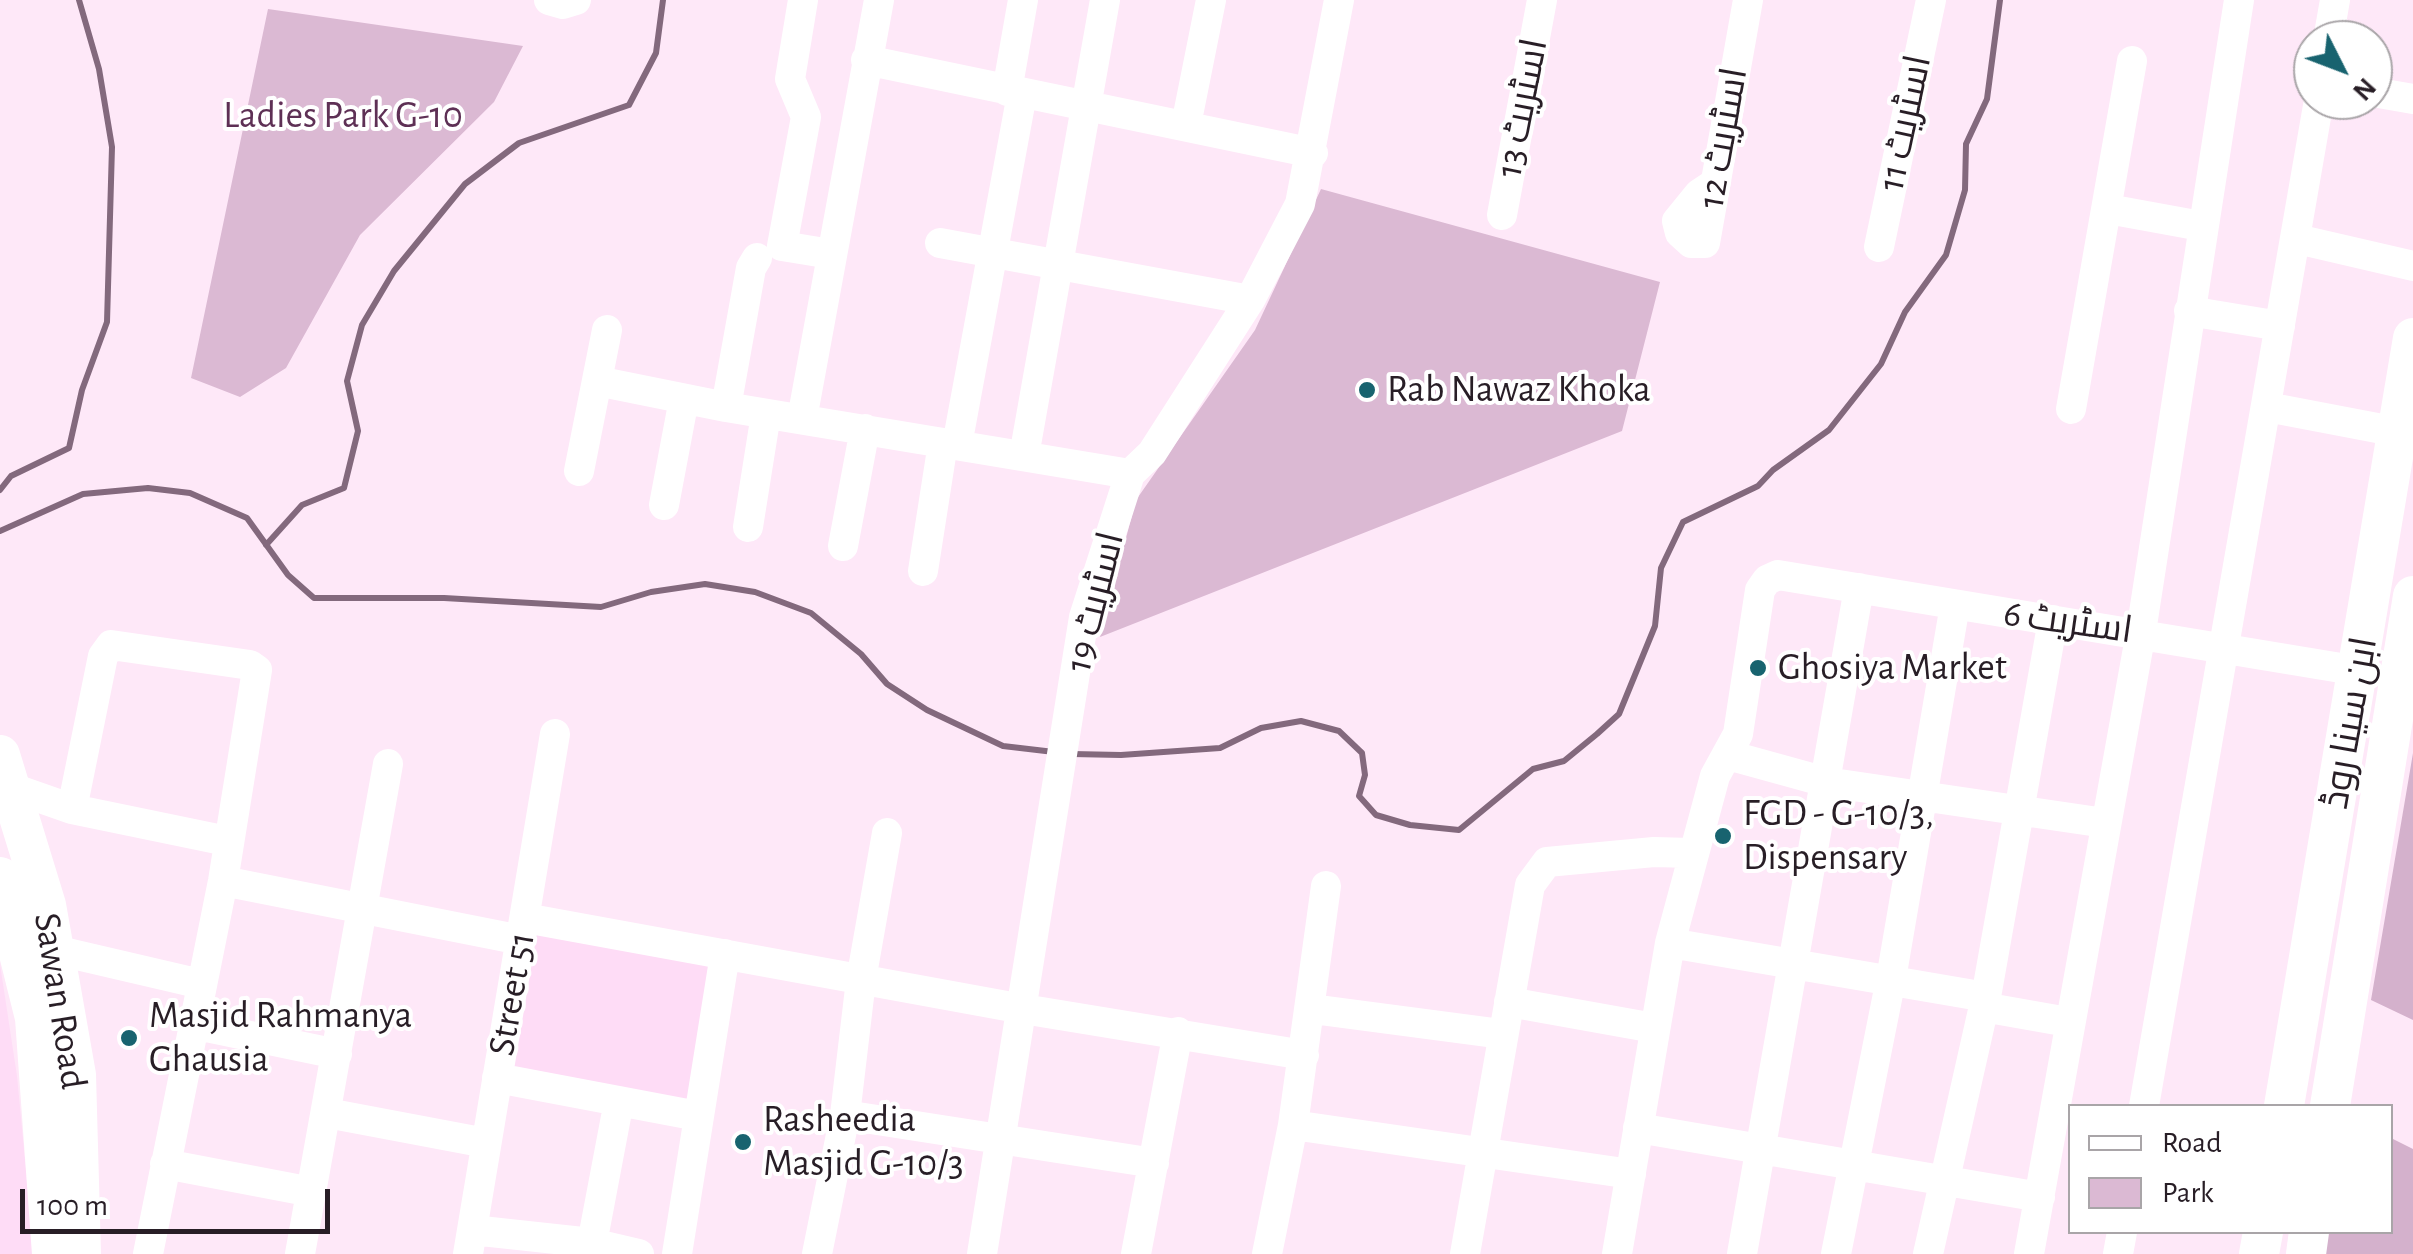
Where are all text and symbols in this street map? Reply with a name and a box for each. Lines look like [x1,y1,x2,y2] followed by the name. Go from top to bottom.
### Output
[2293,20,2393,120] north arrow
[1486,35,1558,181] street label: اسٹریٹ 13
[1868,51,1942,195] street label: اسٹریٹ 11
[1688,64,1758,212] street label: اسٹریٹ 12
[2347,72,2381,105] text: N
[223,93,463,139] park label: Ladies Park G-10
[1387,367,1651,413] place label: Rab Nawaz Khoka
[1356,379,1378,401] marker: Rab Nawaz Khoka
[1056,527,1134,677] street label: اسٹریٹ 19
[2001,590,2135,654] street label: اسٹریٹ 6
[2312,634,2388,812] street label: ابن سینا روڈ
[1778,645,2007,691] place label: Ghosiya Market
[1747,657,1769,679] marker: Ghosiya Market
[1743,791,1934,881] place label: FGD - G-10/3, Dispensary
[1712,825,1734,847] marker: FGD - G-10/3, Dispensary
[24,910,96,1092] street label: Sawan Road
[479,929,545,1059] street label: Street 51
[149,993,412,1082] place label: Masjid Rahmanya Ghausia
[118,1027,140,1049] marker: Masjid Rahmanya Ghausia
[763,1097,964,1186] place label: Rasheedia Masjid G-10/3
[2068,1104,2393,1234] legend
[2162,1128,2222,1158] text: Road
[732,1131,754,1153] marker: Rasheedia Masjid G-10/3
[25,1169,335,1231] scale bar
[2162,1178,2214,1208] text: Park
[37,1191,108,1221] text: 100 m

